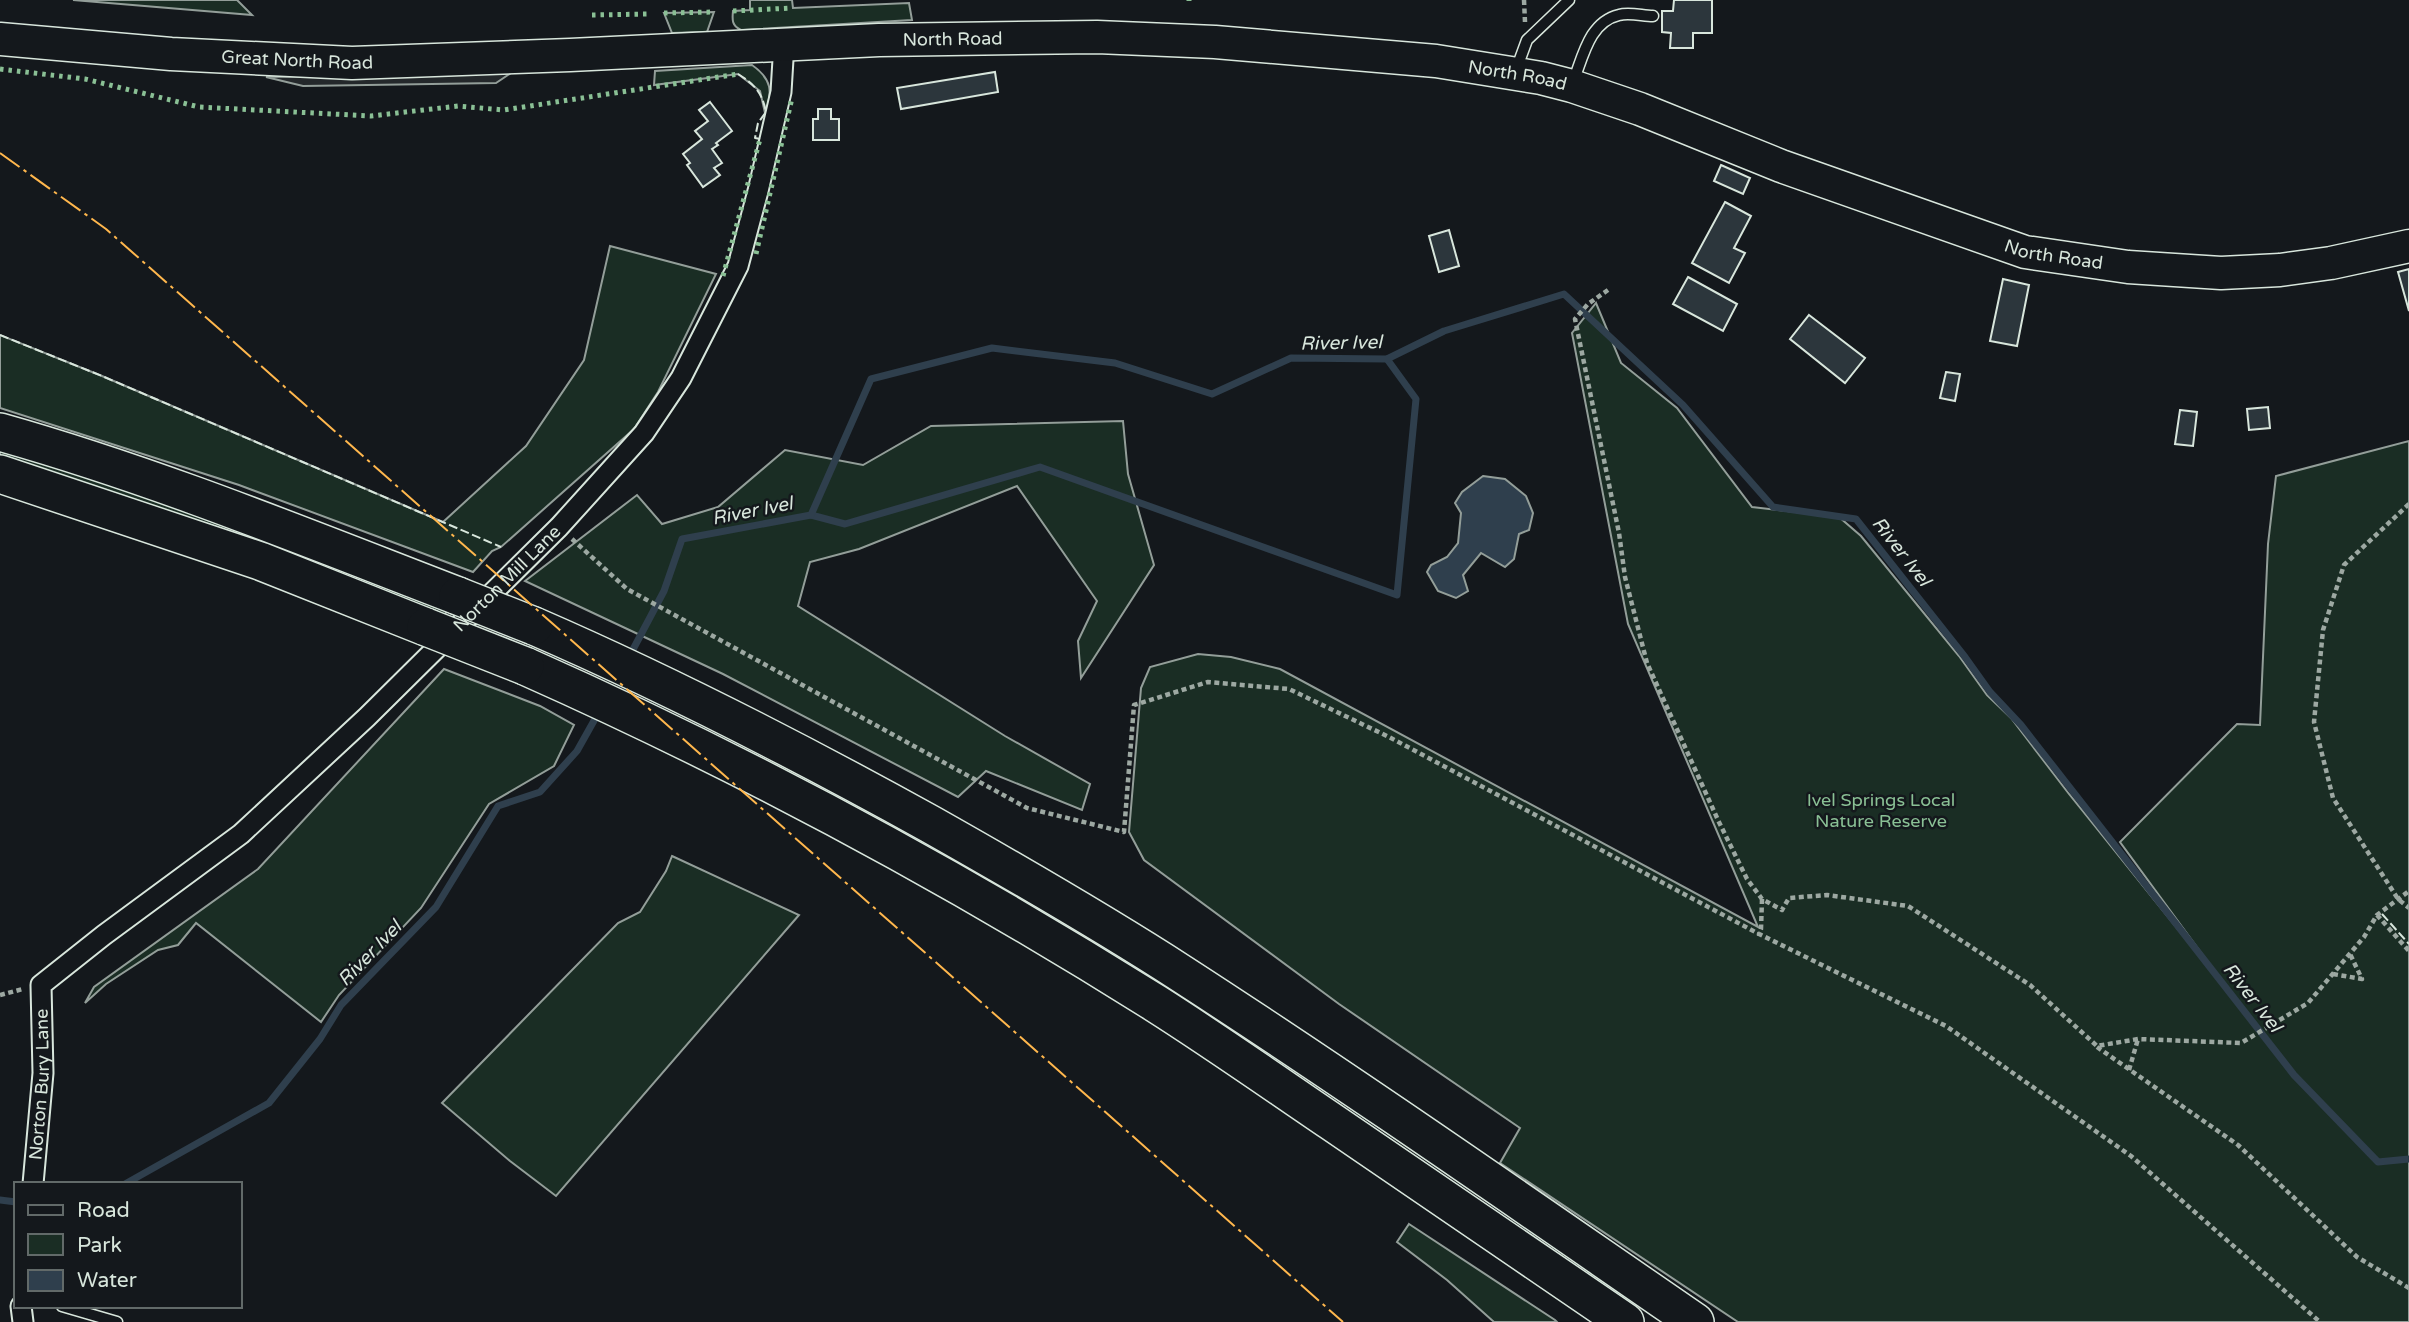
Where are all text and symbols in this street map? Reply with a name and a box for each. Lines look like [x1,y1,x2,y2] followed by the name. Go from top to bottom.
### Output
[903,27,1003,51] street label: North Road
[221,46,373,74] street label: Great North Road
[1467,55,1569,95] street label: North Road
[2001,235,2104,274] street label: North Road
[1300,331,1384,355] water label: River Ivel
[710,492,797,530] water label: River Ivel
[1867,513,1936,592] water label: River Ivel
[449,521,565,636] street label: Norton Mill Lane
[1807,789,1955,832] park label: Ivel Springs Local Nature Reserve
[333,915,408,991] water label: River Ivel
[2218,959,2287,1038] water label: River Ivel
[24,1008,54,1161] street label: Norton Bury Lane
[14,1182,242,1308] legend
[77,1198,130,1223] text: Road
[77,1233,122,1258] text: Park
[77,1268,137,1293] text: Water

